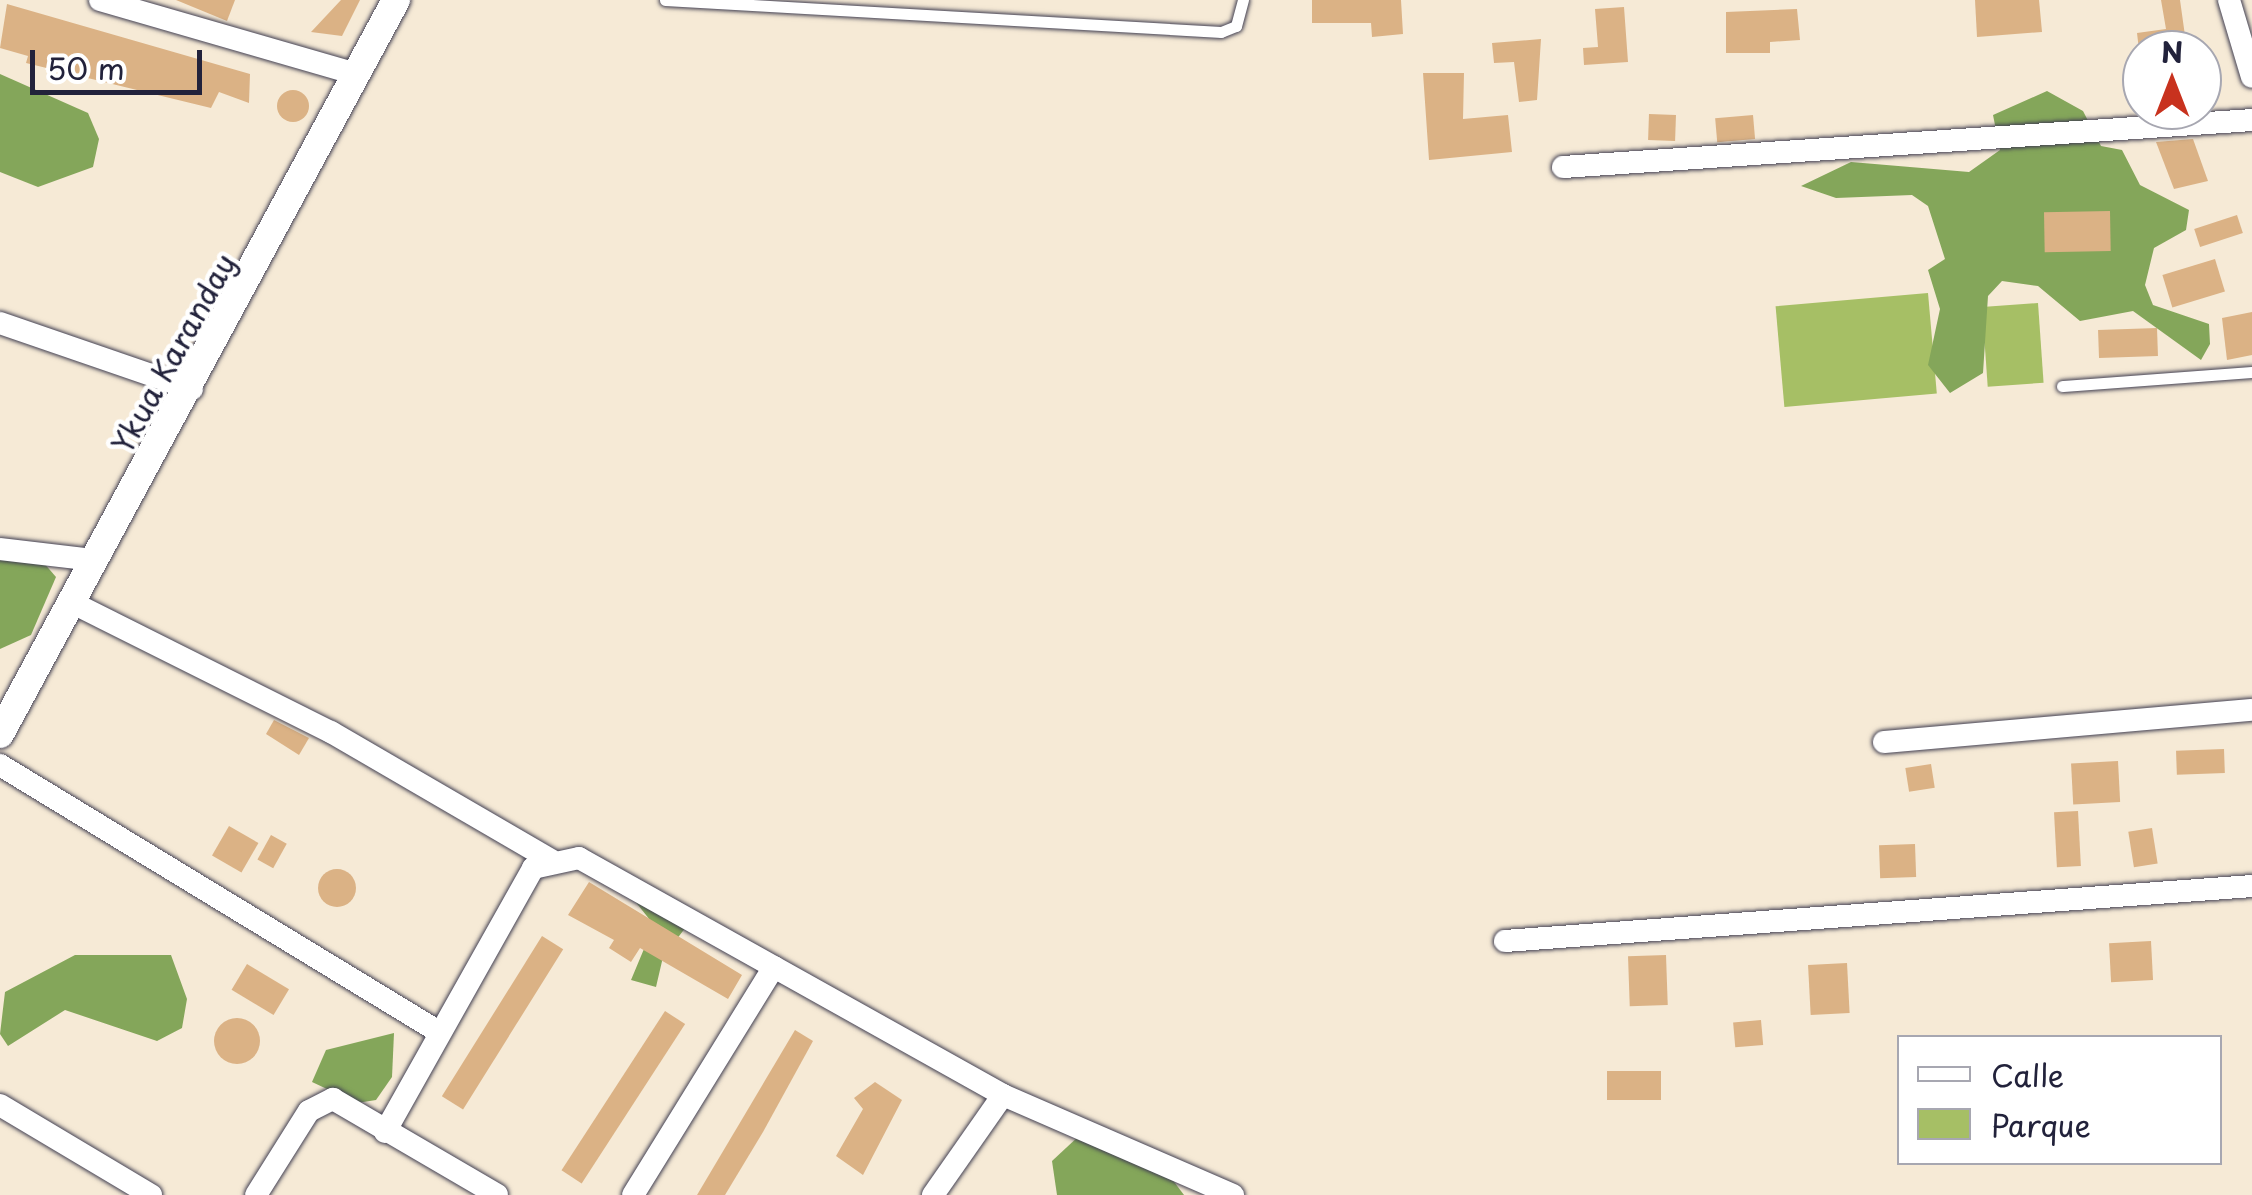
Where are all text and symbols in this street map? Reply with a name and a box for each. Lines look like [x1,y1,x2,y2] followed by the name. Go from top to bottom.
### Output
[35,30,208,92] scale bar
[2122,30,2222,130] north arrow
[2161,30,2183,73] text: N
[47,45,125,90] text: 50 m
[104,247,242,459] street label: Ykua Karanday
[1897,1035,2222,1165] legend
[1991,1052,2064,1097] text: Calle
[1991,1102,2091,1147] text: Parque

